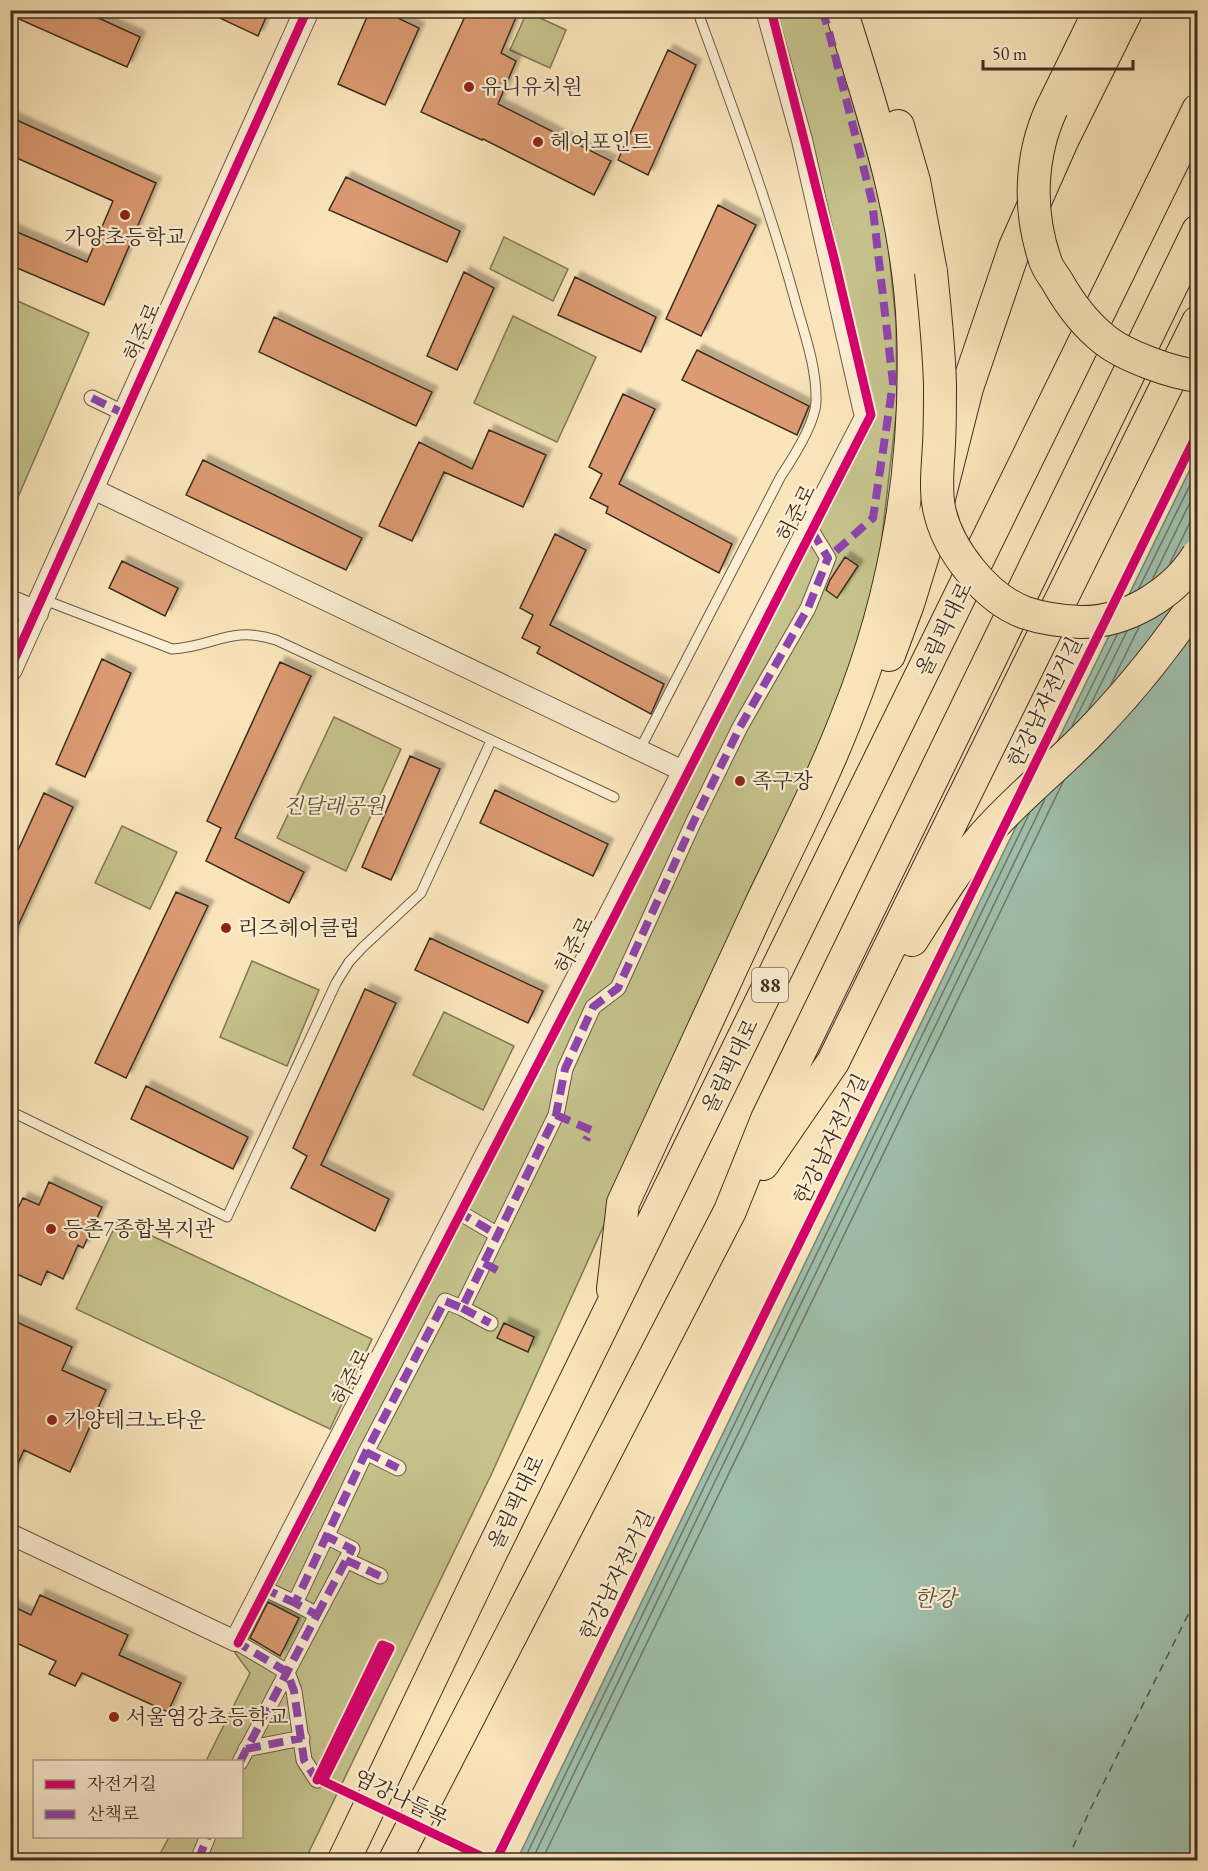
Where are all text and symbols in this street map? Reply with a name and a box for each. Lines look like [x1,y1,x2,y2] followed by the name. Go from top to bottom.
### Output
[983,33,1133,71] scale bar
[992,42,1027,65] text: 50 m
[481,73,582,100] place label: 유니유치원
[462,80,476,94] marker: 유니유치원
[550,128,651,155] place label: 헤어포인트
[531,135,545,149] marker: 헤어포인트
[118,208,132,222] marker: 가양초등학교
[64,223,186,250] place label: 가양초등학교
[117,299,166,365] street label: 허준로
[770,480,821,546] street label: 허준로
[909,577,978,680] street label: 올림픽대로
[1001,632,1088,772] street label: 한강남자전거길
[752,767,814,794] place label: 족구장
[733,774,747,788] marker: 족구장
[283,792,386,819] park label: 진달래공원
[548,912,599,978] street label: 허준로
[238,914,360,941] place label: 리즈헤어클럽
[219,921,233,935] marker: 리즈헤어클럽
[752,968,788,1002] road number: 88
[695,1014,764,1117] street label: 올림픽대로
[787,1069,874,1209] street label: 한강남자전거길
[63,1215,216,1242] place label: 등촌7종합복지관
[44,1222,58,1236] marker: 등촌7종합복지관
[325,1344,376,1410] street label: 허준로
[64,1406,206,1433] place label: 가양테크노타운
[45,1413,59,1427] marker: 가양테크노타운
[481,1450,550,1553] street label: 올림픽대로
[573,1505,660,1645] street label: 한강남자전거길
[914,1584,960,1613] water label: 한강
[126,1703,288,1730] place label: 서울염강초등학교
[107,1710,121,1724] marker: 서울염강초등학교
[33,1760,243,1838] legend
[350,1763,453,1832] street label: 염강나들목
[87,1772,157,1795] text: 자전거길
[87,1802,139,1825] text: 산책로

